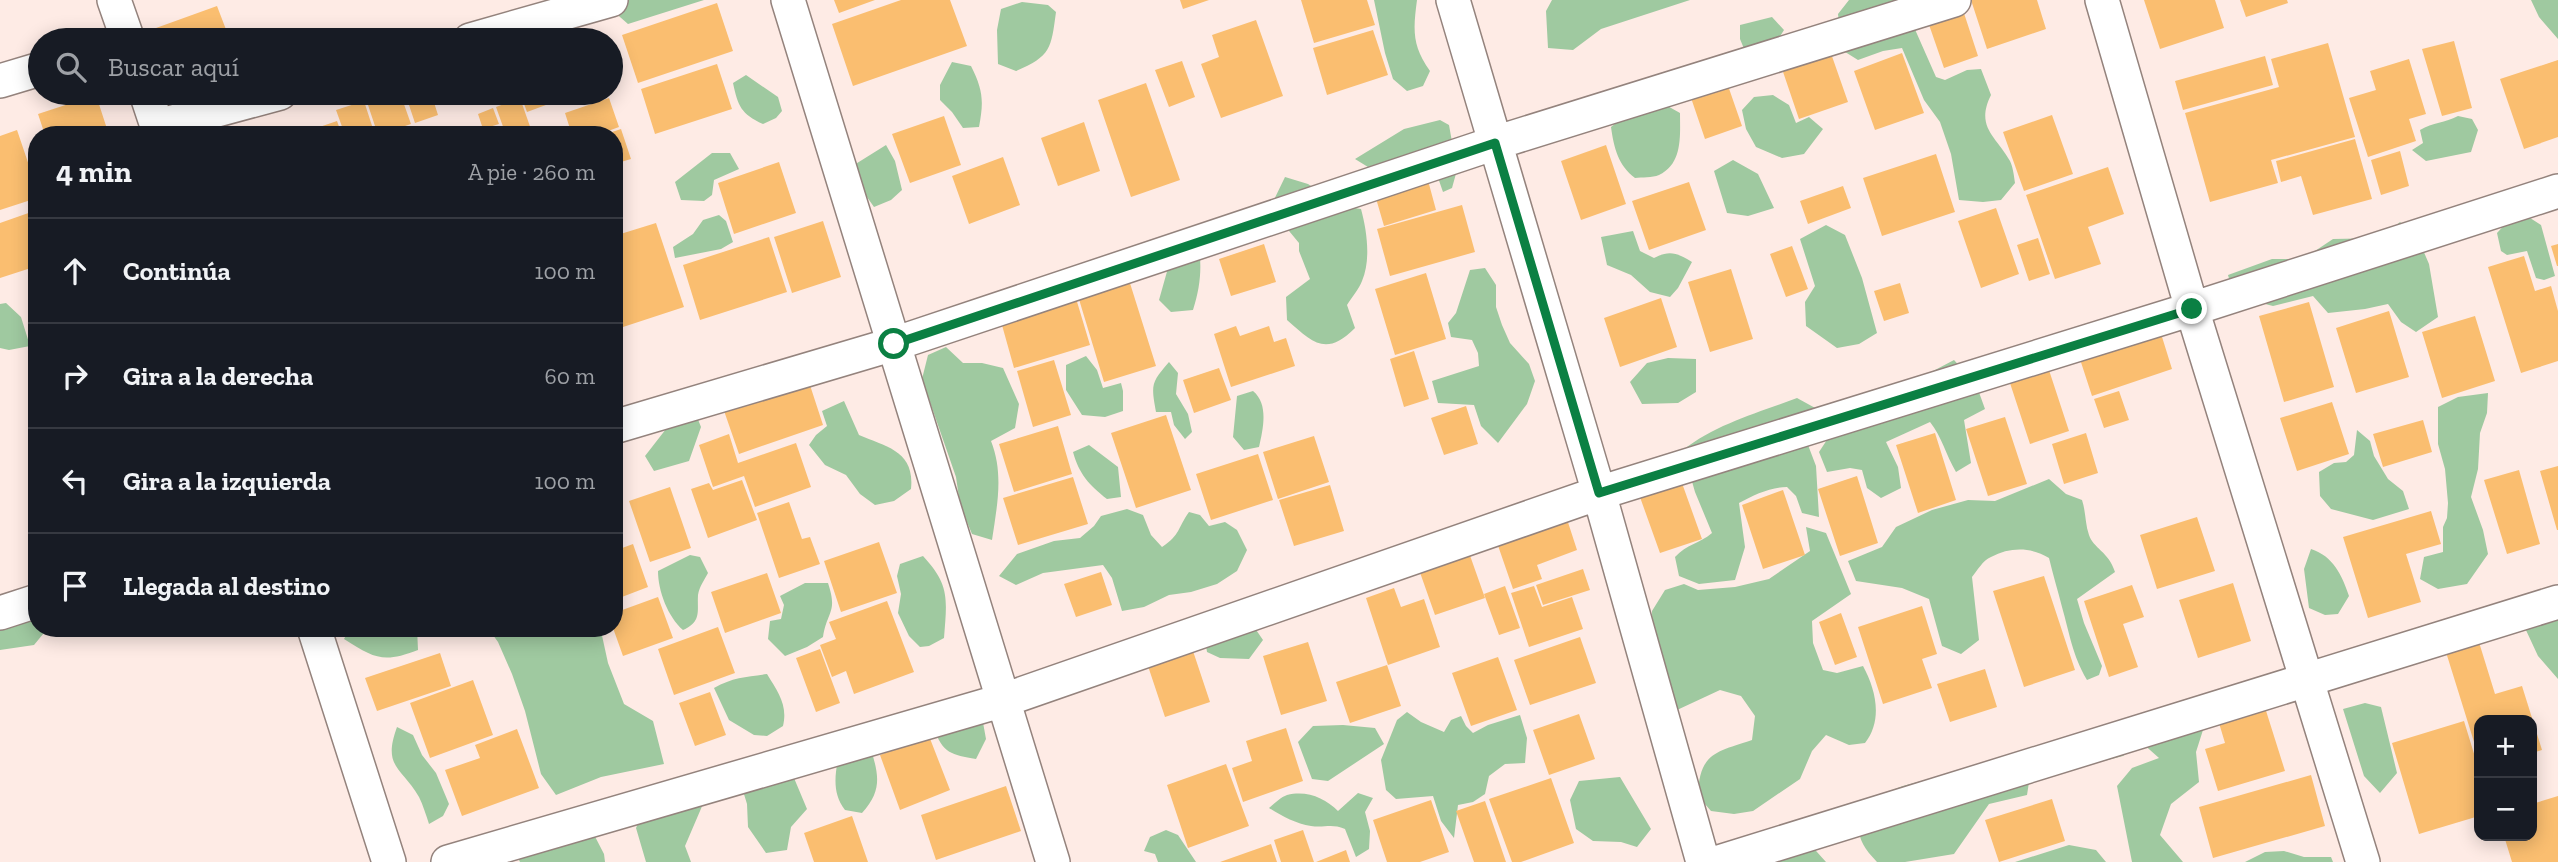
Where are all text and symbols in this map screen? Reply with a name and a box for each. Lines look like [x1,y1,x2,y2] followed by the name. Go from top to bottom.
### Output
[28,28,623,105] search box
[52,48,90,86] icon: search
[108,51,239,83] text: Buscar aquí
[56,154,132,190] text: 4 min
[468,158,595,186] text: A pie · 260 m
[56,252,94,290] icon: ahead
[123,255,231,287] text: Continúa
[535,257,595,285] text: 100 m
[2176,293,2207,324] route end
[878,328,909,359] route start
[56,357,94,395] icon: right
[123,360,313,392] text: Gira a la derecha
[544,362,595,390] text: 60 m
[56,462,94,500] icon: left
[123,465,331,497] text: Gira a la izquierda
[535,467,595,495] text: 100 m
[56,567,94,605] icon: arrive
[123,570,330,602] text: Llegada al destino
[2474,715,2537,841] map controls
[2474,715,2537,778] button: +
[2474,778,2537,841] button: −

